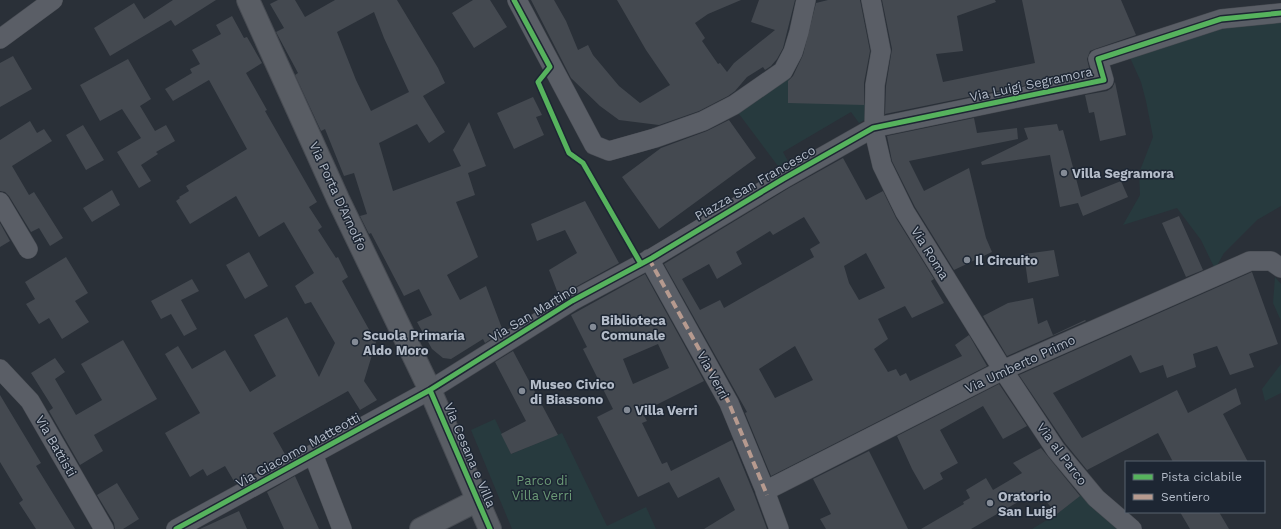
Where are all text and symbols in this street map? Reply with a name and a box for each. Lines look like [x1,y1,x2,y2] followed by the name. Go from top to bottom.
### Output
[968,64,1094,104] street label: Via Luigi Segramora
[306,139,370,253] street label: Via Porta D'Arnolfo
[692,142,818,224] street label: Piazza San Francesco
[1072,166,1174,181] place label: Villa Segramora
[1059,168,1069,178] marker: Villa Segramora
[908,224,952,283] street label: Via Roma
[975,253,1038,268] place label: Il Circuito
[962,255,972,265] marker: Il Circuito
[487,281,580,345] street label: Via San Martino
[601,313,666,343] place label: Biblioteca Comunale
[588,322,598,332] marker: Biblioteca Comunale
[363,328,465,358] place label: Scuola Primaria Aldo Moro
[962,332,1078,396] street label: Via Umberto Primo
[350,337,360,347] marker: Scuola Primaria Aldo Moro
[694,348,732,402] street label: Via Verri
[530,377,615,407] place label: Museo Civico di Biassono
[517,386,527,396] marker: Museo Civico di Biassono
[441,400,499,510] street label: Via Cesana e Villa
[635,403,698,418] place label: Villa Verri
[622,405,632,415] marker: Villa Verri
[233,409,363,491] street label: Via Giacomo Matteotti
[32,413,80,479] street label: Via Battisti
[1034,420,1090,488] street label: Via al Parco
[1125,461,1265,513] legend
[1161,470,1242,484] text: Pista ciclabile
[512,473,572,503] park label: Parco di Villa Verri
[998,489,1057,519] place label: Oratorio San Luigi
[1161,490,1210,504] text: Sentiero
[985,498,995,508] marker: Oratorio San Luigi

